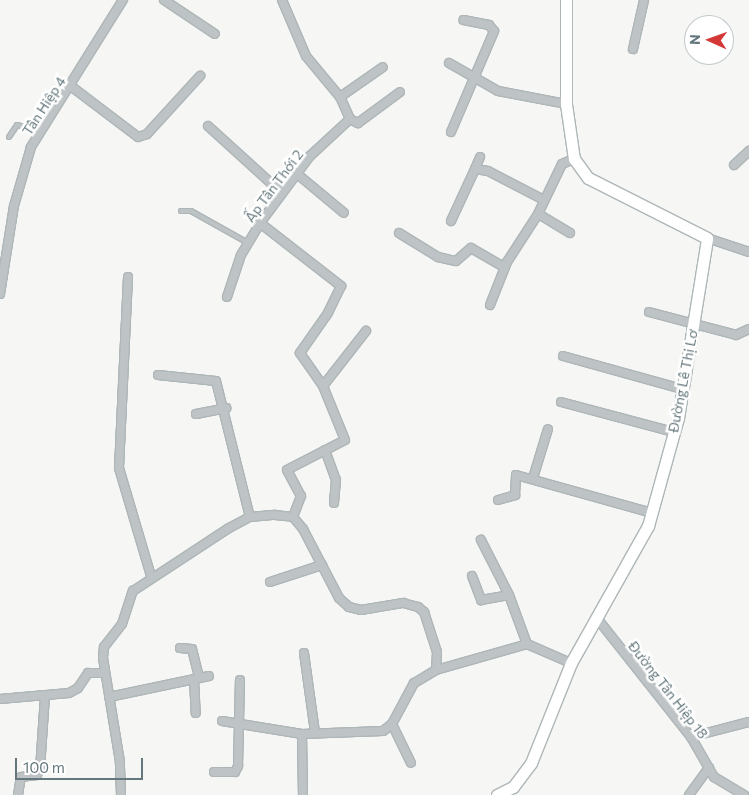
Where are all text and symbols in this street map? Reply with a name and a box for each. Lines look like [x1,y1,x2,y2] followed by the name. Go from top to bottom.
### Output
[684,15,734,65] north arrow
[686,34,703,45] text: N
[19,74,69,138] street label: Tân Hiệp 4
[241,146,307,226] street label: Ấp Tân Thới 2
[665,328,701,434] street label: Đường Lê Thị Lơ
[625,638,711,742] street label: Đường Tân Hiệp 18
[18,748,145,780] scale bar
[23,758,65,776] text: 100 m

